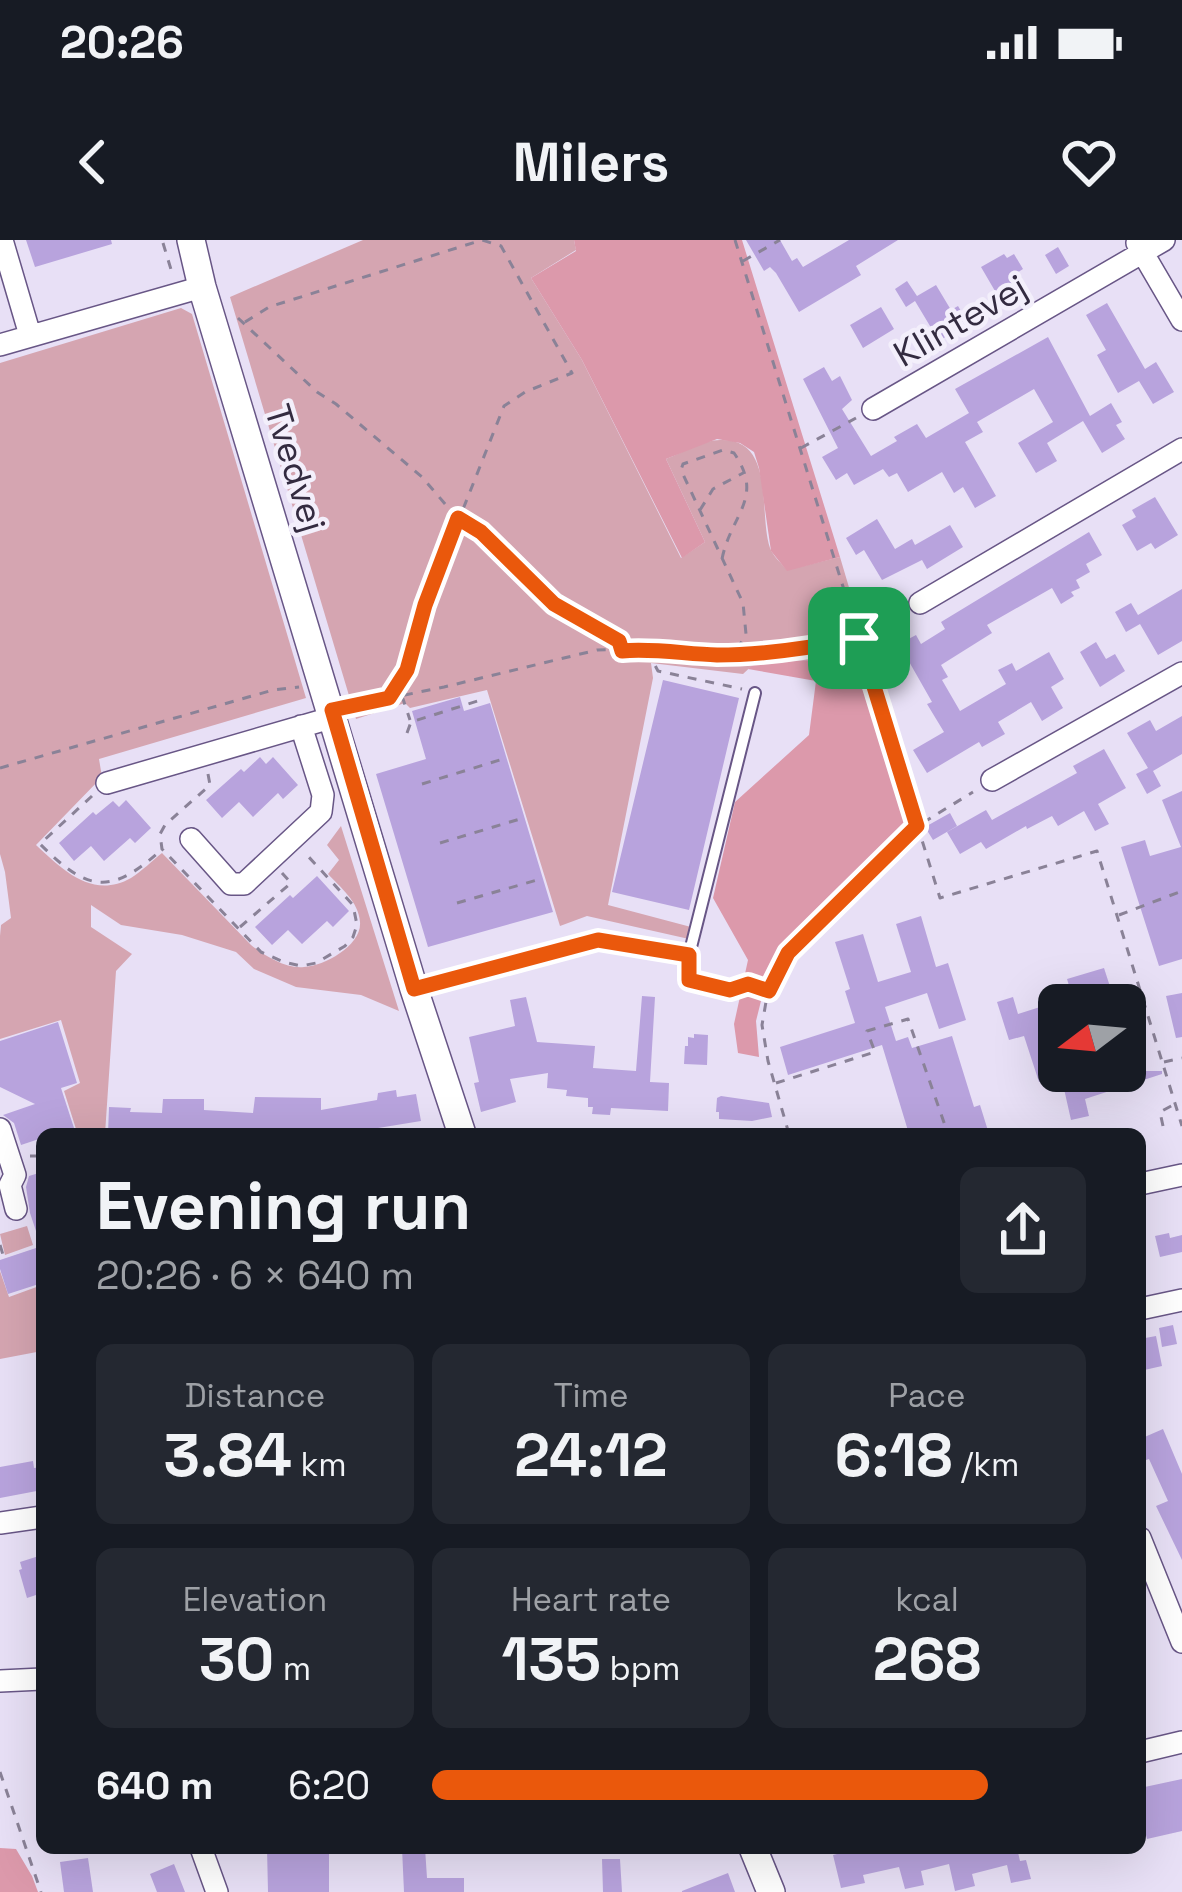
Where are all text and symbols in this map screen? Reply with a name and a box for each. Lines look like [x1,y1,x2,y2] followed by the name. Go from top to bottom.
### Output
[60,14,184,71] text: 20:26
[513,128,669,197] text: Milers
[60,129,126,195] icon: back
[1056,129,1122,195] icon: heart
[886,264,1035,377] street label: Klintevej
[254,399,336,538] street label: Tvedvej
[808,587,910,689] pin
[826,605,892,671] icon: arrive
[1038,984,1146,1092] north arrow
[1038,984,1146,1092] map controls
[96,1164,471,1248] text: Evening run
[960,1167,1086,1293] button: share
[96,1251,414,1300] text: 20:26 · 6 × 640 m
[185,1375,325,1417] text: Distance
[553,1375,629,1417] text: Time
[888,1375,966,1417] text: Pace
[163,1417,292,1494] text: 3.84
[514,1417,668,1494] text: 24:12
[835,1417,953,1494] text: 6:18
[292,1444,347,1486] text: km
[953,1444,1019,1486] text: /km
[183,1579,327,1621] text: Elevation
[511,1579,671,1621] text: Heart rate
[895,1579,959,1621] text: kcal
[199,1621,274,1698] text: 30
[502,1621,601,1698] text: 135
[873,1621,981,1698] text: 268
[274,1648,311,1690] text: m
[601,1648,680,1690] text: bpm
[96,1761,213,1810] text: 640 m
[288,1761,370,1810] text: 6:20

